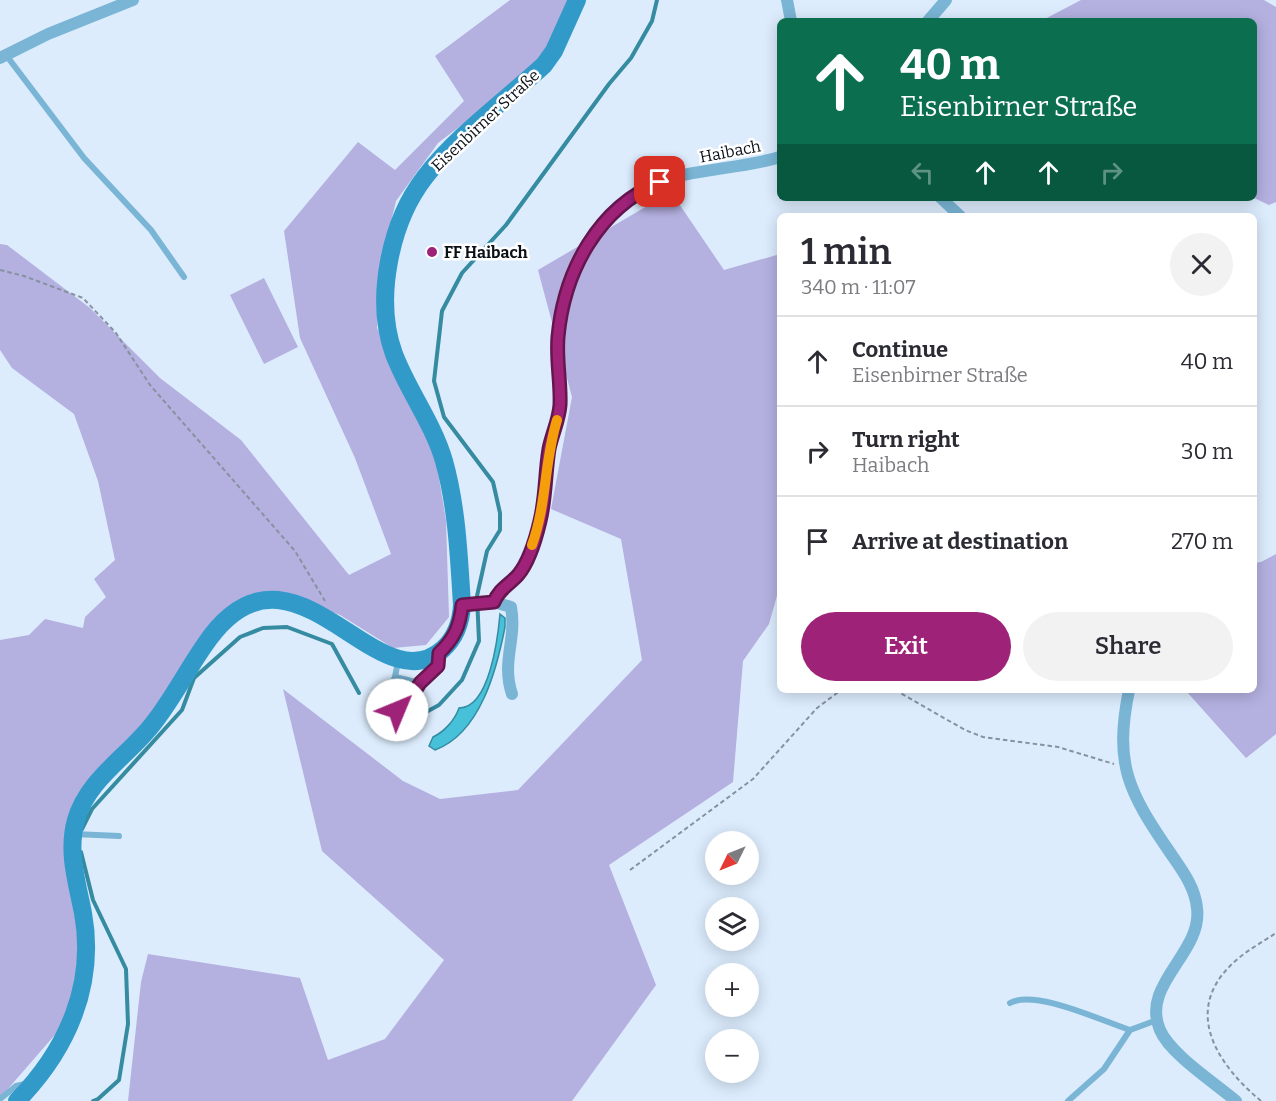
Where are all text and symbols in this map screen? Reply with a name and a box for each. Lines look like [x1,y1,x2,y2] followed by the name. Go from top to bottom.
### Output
[900,40,1000,90] text: 40 m
[801,42,879,120] icon: ahead
[427,65,543,175] street label: Eisenbirner Straße
[900,91,1137,123] text: Eisenbirner Straße
[698,136,762,167] street label: Haibach
[634,156,685,207] pin
[906,156,939,189] icon: left
[969,156,1002,189] icon: ahead
[1032,156,1065,189] icon: ahead
[1095,156,1128,189] icon: right
[643,165,676,198] icon: arrive
[801,230,892,274] text: 1 min
[1170,233,1233,296] button: close
[444,243,528,262] place label: FF Haibach
[425,245,439,259] marker: FF Haibach
[801,275,916,299] text: 340 m · 11:07
[852,336,948,363] text: Continue
[801,345,834,378] icon: ahead
[1181,348,1233,375] text: 40 m
[852,363,1028,387] text: Eisenbirner Straße
[852,426,960,453] text: Turn right
[801,435,834,468] icon: right
[1181,438,1233,465] text: 30 m
[852,453,929,477] text: Haibach
[801,525,834,558] icon: arrive
[852,528,1068,555] text: Arrive at destination
[1171,528,1233,555] text: 270 m
[801,612,1011,681] button: Exit
[1023,612,1233,681] button: Share
[365,678,429,742] position arrow
[705,831,759,885] north arrow
[705,831,759,1083] map controls
[705,897,759,951] button: layers
[705,963,759,1017] button: +
[705,1029,759,1083] button: −

